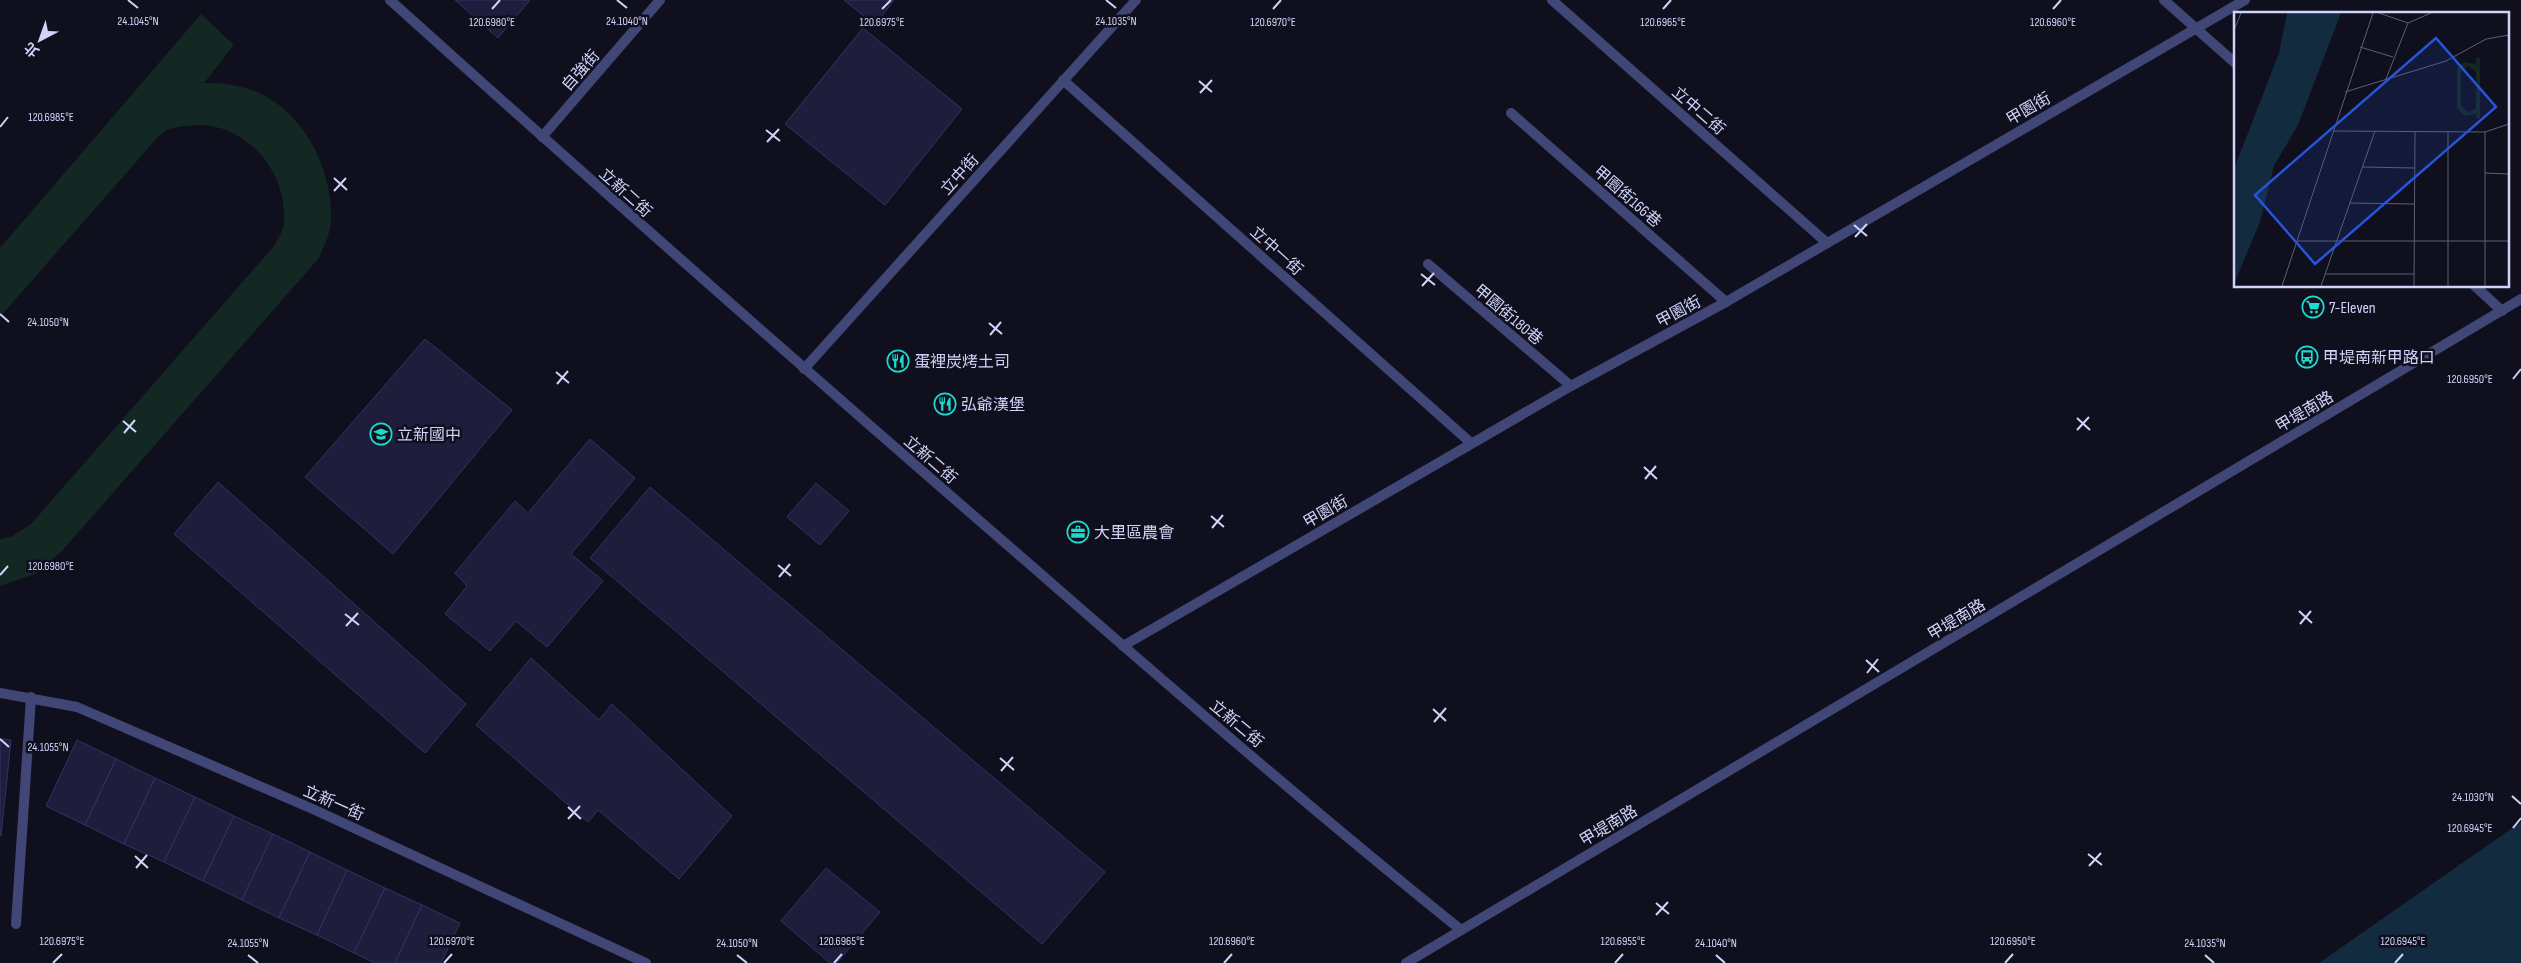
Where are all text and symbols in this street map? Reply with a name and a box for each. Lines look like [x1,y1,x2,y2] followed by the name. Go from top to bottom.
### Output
[2234,12,2508,288] inset map
[117,14,159,29] text: 24.1045°N
[606,14,648,29] text: 24.1040°N
[1095,14,1137,29] text: 24.1035°N
[15,15,65,65] north arrow
[469,15,515,30] text: 120.6980°E
[860,15,904,30] text: 120.6975°E
[1250,15,1296,30] text: 120.6970°E
[1640,15,1686,30] text: 120.6965°E
[2030,15,2076,30] text: 120.6960°E
[21,38,43,60] text: 北
[558,47,604,95] street label: 自強街
[1668,83,1728,139] street label: 立中二街
[2003,89,2054,130] street label: 甲園街
[28,110,74,125] text: 120.6985°E
[937,151,983,199] street label: 立中街
[1589,163,1665,232] street label: 甲園街166巷
[595,165,655,222] street label: 立新二街
[1246,223,1306,280] street label: 立中一街
[1470,281,1546,349] street label: 甲園街180巷
[1653,293,1704,332] street label: 甲園街
[2301,295,2325,319] supermarket icon: 7-Eleven
[2329,299,2376,318] place label: 7-Eleven
[27,315,69,330] text: 24.1050°N
[2295,345,2319,369] bus stop icon: 甲堤南新甲路口
[886,349,910,373] restaurant icon: 蛋裡炭烤土司
[2323,349,2435,368] place label: 甲堤南新甲路口
[914,353,1010,372] place label: 蛋裡炭烤土司
[2447,372,2493,387] text: 120.6950°E
[2272,388,2337,437] street label: 甲堤南路
[933,392,957,416] restaurant icon: 弘爺漢堡
[961,396,1025,415] place label: 弘爺漢堡
[369,422,393,446] school or university icon: 立新國中
[397,426,461,445] place label: 立新國中
[900,432,960,488] street label: 立新二街
[1300,492,1351,533] street label: 甲園街
[1066,520,1090,544] office icon: 大里區農會
[1094,524,1174,543] place label: 大里區農會
[28,559,74,574] text: 120.6980°E
[1924,596,1989,645] street label: 甲堤南路
[1205,696,1267,752] street label: 立新二街
[27,740,69,755] text: 24.1055°N
[300,782,366,825] street label: 立新一街
[2452,790,2494,805] text: 24.1030°N
[1576,802,1641,851] street label: 甲堤南路
[2447,821,2493,836] text: 120.6945°E
[40,934,84,949] text: 120.6975°E
[429,934,475,949] text: 120.6970°E
[819,934,865,949] text: 120.6965°E
[1209,934,1255,949] text: 120.6960°E
[1601,934,1645,949] text: 120.6955°E
[1990,934,2036,949] text: 120.6950°E
[2380,934,2426,949] text: 120.6945°E
[227,936,269,951] text: 24.1055°N
[716,936,758,951] text: 24.1050°N
[1695,936,1737,951] text: 24.1040°N
[2184,936,2226,951] text: 24.1035°N

